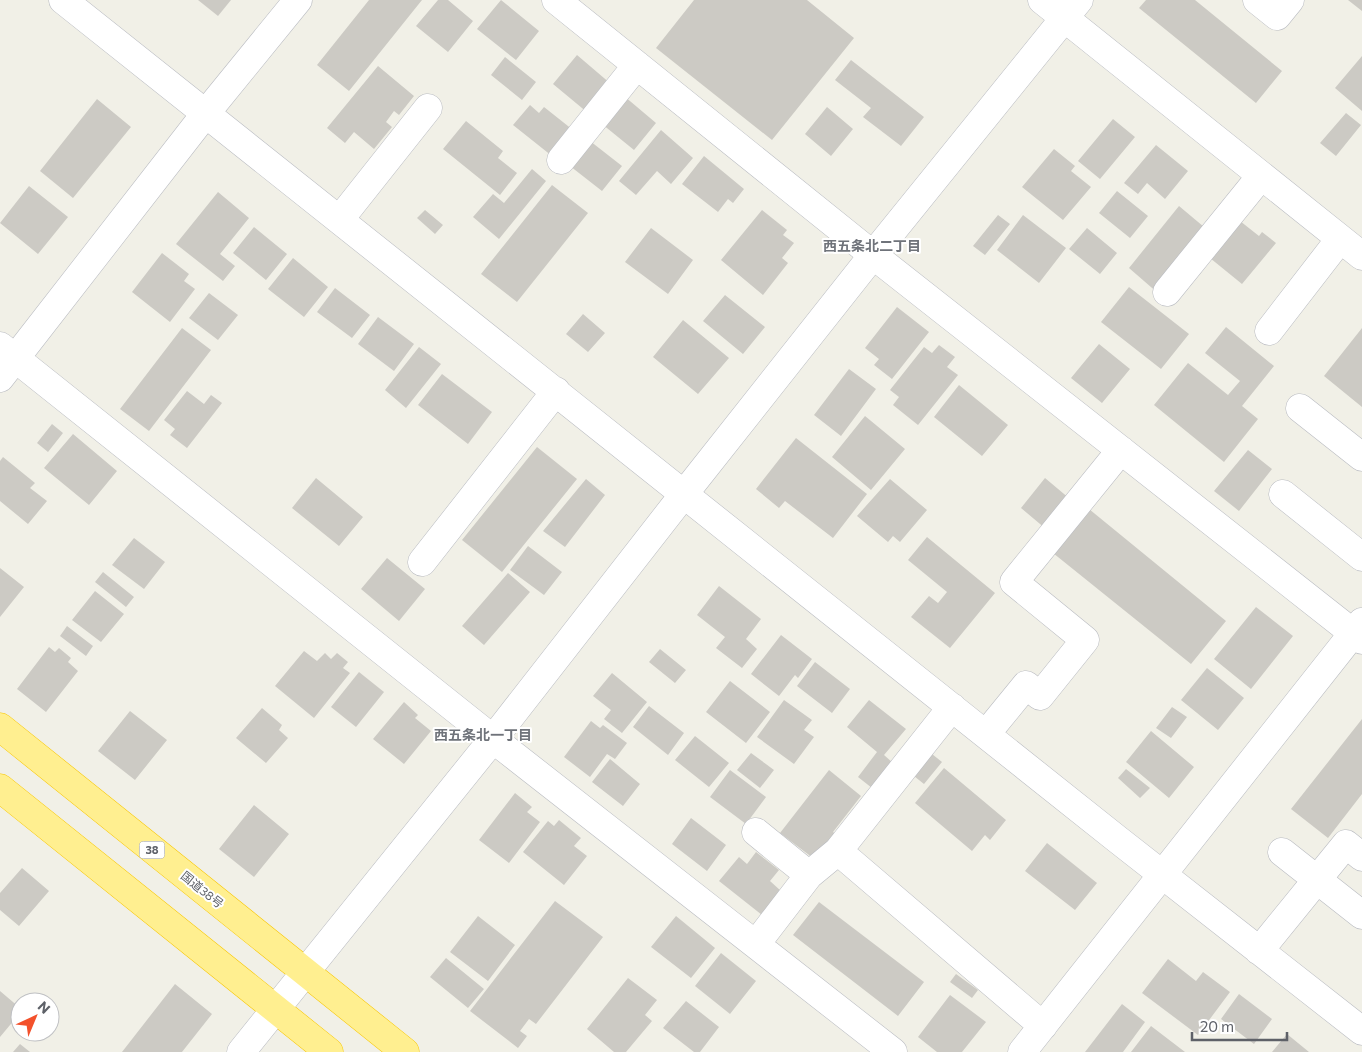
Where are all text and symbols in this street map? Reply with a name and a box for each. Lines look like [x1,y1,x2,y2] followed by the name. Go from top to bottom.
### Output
[823,237,921,254] district label: 西五条北二丁目
[434,726,532,743] district label: 西五条北一丁目
[140,842,164,858] road number: 38
[179,868,227,910] street label: 国道38号
[10,992,60,1042] north arrow
[35,998,54,1017] text: N
[1192,1010,1287,1042] scale bar
[1200,1017,1234,1035] text: 20 m

